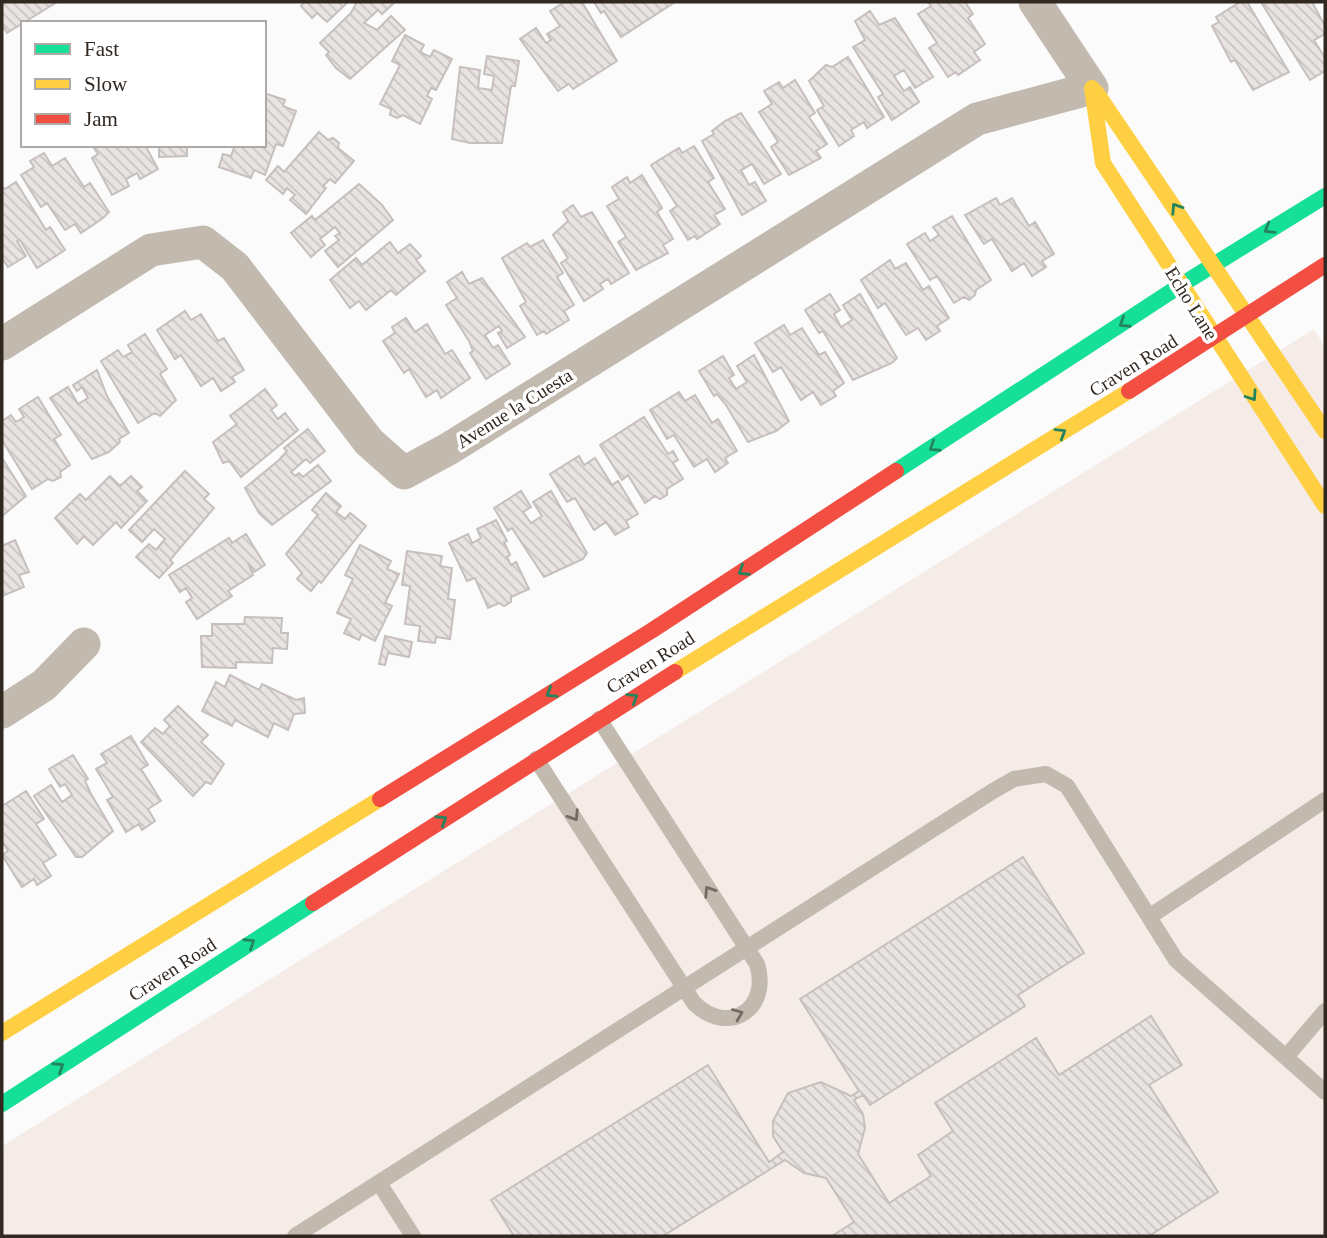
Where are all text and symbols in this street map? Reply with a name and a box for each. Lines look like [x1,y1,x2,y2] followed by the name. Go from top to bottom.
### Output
[21,21,266,147] legend
[84,37,119,61] text: Fast
[84,72,128,96] text: Slow
[84,107,118,131] text: Jam
[1171,202,1184,215] one-way arrow
[1263,221,1276,234] one-way arrow
[1161,263,1222,343] street label: Echo Lane
[1119,314,1132,327] one-way arrow
[1085,330,1182,401] street label: Craven Road
[452,364,577,452] street label: Avenue la Cuesta
[1243,388,1256,401] one-way arrow
[1054,429,1067,442] one-way arrow
[928,439,941,452] one-way arrow
[738,563,751,576] one-way arrow
[602,627,699,698] street label: Craven Road
[546,685,559,698] one-way arrow
[626,693,639,706] one-way arrow
[565,809,578,822] one-way arrow
[434,816,447,829] one-way arrow
[705,886,718,899] one-way arrow
[125,933,220,1005] street label: Craven Road
[243,939,256,952] one-way arrow
[731,1008,743,1022] one-way arrow
[51,1062,64,1075] one-way arrow

